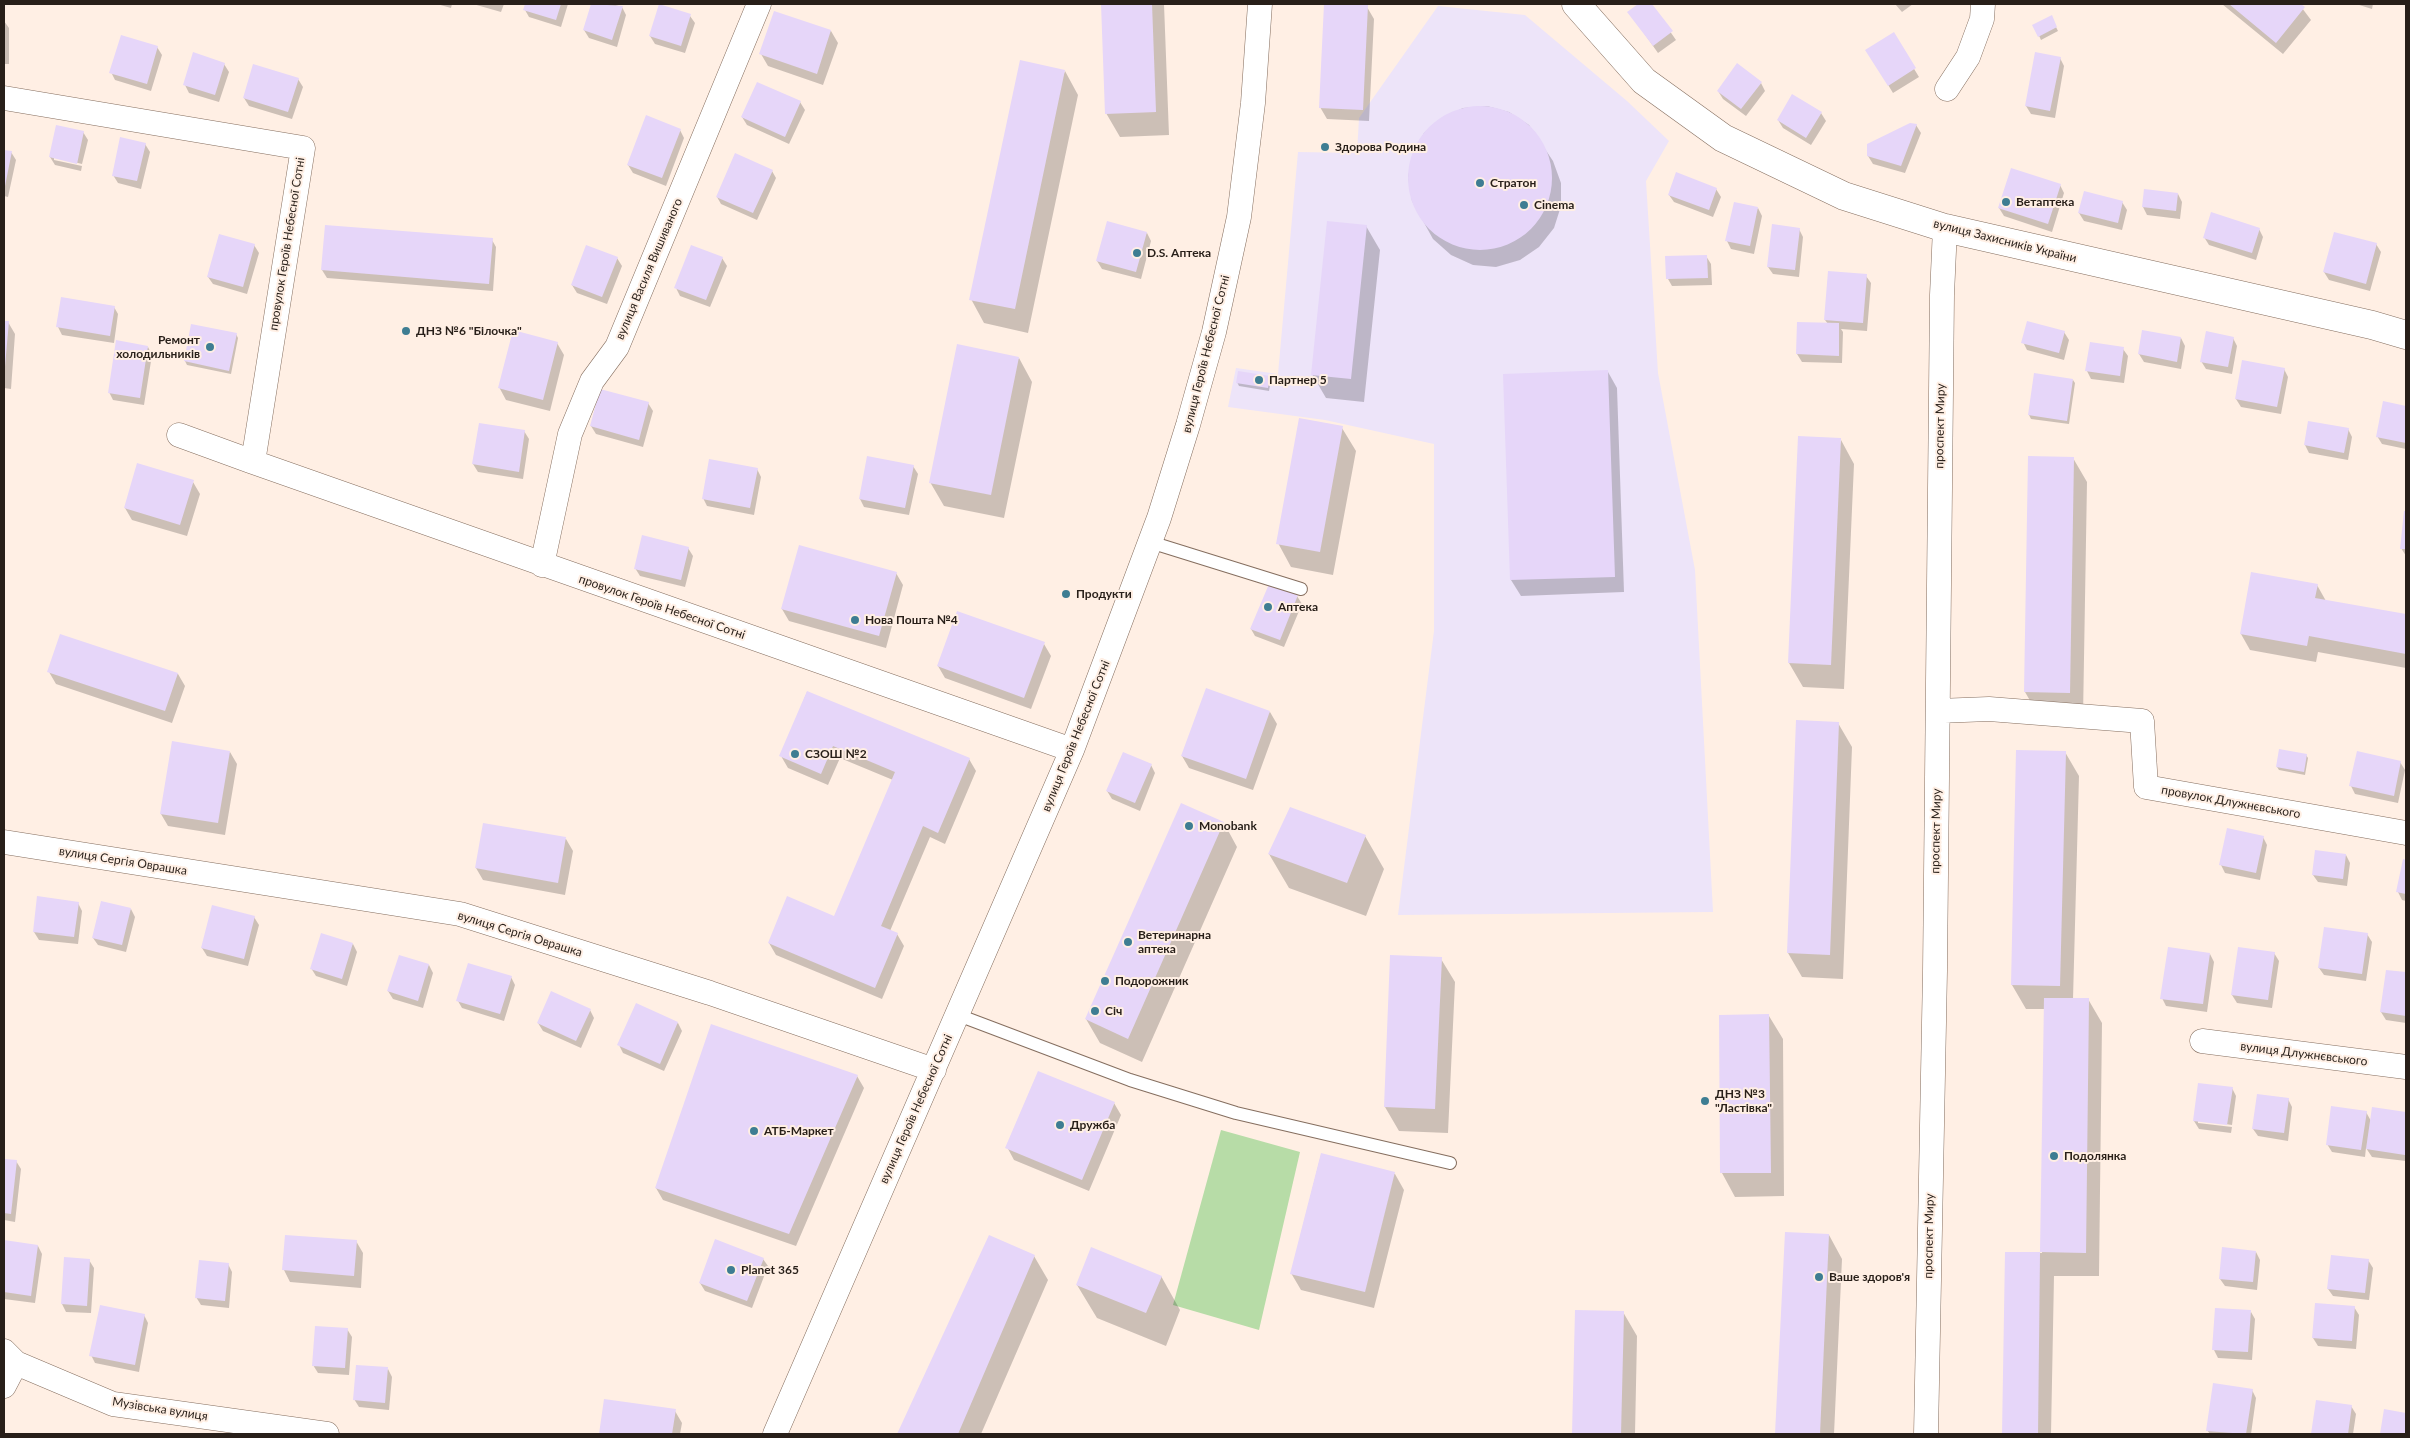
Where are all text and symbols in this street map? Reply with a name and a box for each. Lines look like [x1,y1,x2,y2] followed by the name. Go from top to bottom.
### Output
[1335,140,1426,154] place label: Здорова Родина
[1319,141,1331,153] marker: Здорова Родина
[266,156,308,332] street label: провулок Героїв Небесної Сотні
[1490,176,1536,190] place label: Стратон
[1474,177,1486,189] marker: Стратон
[2016,195,2074,209] place label: Ветаптека
[613,196,685,342] street label: вулиця Василя Вишиваного
[2000,196,2012,208] marker: Ветаптека
[1534,198,1574,212] place label: Cinema
[1518,199,1530,211] marker: Cinema
[1932,216,2078,266] street label: вулиця Захисників України
[1147,246,1211,260] place label: D.S. Аптека
[1131,247,1143,259] marker: D.S. Аптека
[1179,274,1233,434] street label: вулиця Героїв Небесної Сотні
[416,324,522,338] place label: ДНЗ №6 "Білочка"
[400,325,412,337] marker: ДНЗ №6 "Білочка"
[116,333,200,361] place label: Ремонт холодильників
[204,341,216,353] marker: Ремонт холодильників
[1269,373,1327,387] place label: Партнер 5
[1253,374,1265,386] marker: Партнер 5
[1932,383,1948,469] street label: проспект Миру
[577,572,747,642] street label: провулок Героїв Небесної Сотні
[1076,587,1132,601] place label: Продукти
[1060,588,1072,600] marker: Продукти
[1278,600,1318,614] place label: Аптека
[1262,601,1274,613] marker: Аптека
[865,613,958,627] place label: Нова Пошта №4
[849,614,861,626] marker: Нова Пошта №4
[1039,658,1113,814] street label: вулиця Героїв Небесної Сотні
[805,747,867,761] place label: СЗОШ №2
[789,748,801,760] marker: СЗОШ №2
[2160,783,2302,821] street label: провулок Длужнєвського
[1928,788,1944,874] street label: проспект Миру
[1199,819,1257,833] place label: Monobank
[1183,820,1195,832] marker: Monobank
[58,844,188,878] street label: вулиця Сергія Оврашка
[456,908,584,960] street label: вулиця Сергія Оврашка
[1138,928,1211,956] place label: Ветеринарна аптека
[1122,936,1134,948] marker: Ветеринарна аптека
[1115,974,1188,988] place label: Подорожник
[1099,975,1111,987] marker: Подорожник
[1105,1004,1122,1018] place label: Січ
[1089,1005,1101,1017] marker: Січ
[877,1032,955,1186] street label: вулиця Героїв Небесної Сотні
[2240,1039,2368,1069] street label: вулиця Длужнєвського
[1715,1087,1772,1115] place label: ДНЗ №3 "Ластівка"
[1699,1095,1711,1107] marker: ДНЗ №3 "Ластівка"
[1070,1118,1115,1132] place label: Дружба
[1054,1119,1066,1131] marker: Дружба
[764,1124,834,1138] place label: АТБ-Маркет
[748,1125,760,1137] marker: АТБ-Маркет
[2064,1149,2126,1163] place label: Подолянка
[2048,1150,2060,1162] marker: Подолянка
[1921,1193,1937,1279] street label: проспект Миру
[741,1263,799,1277] place label: Planet 365
[725,1264,737,1276] marker: Planet 365
[1829,1270,1910,1284] place label: Ваше здоров'я
[1813,1271,1825,1283] marker: Ваше здоров'я
[111,1394,209,1424] street label: Музівська вулиця

